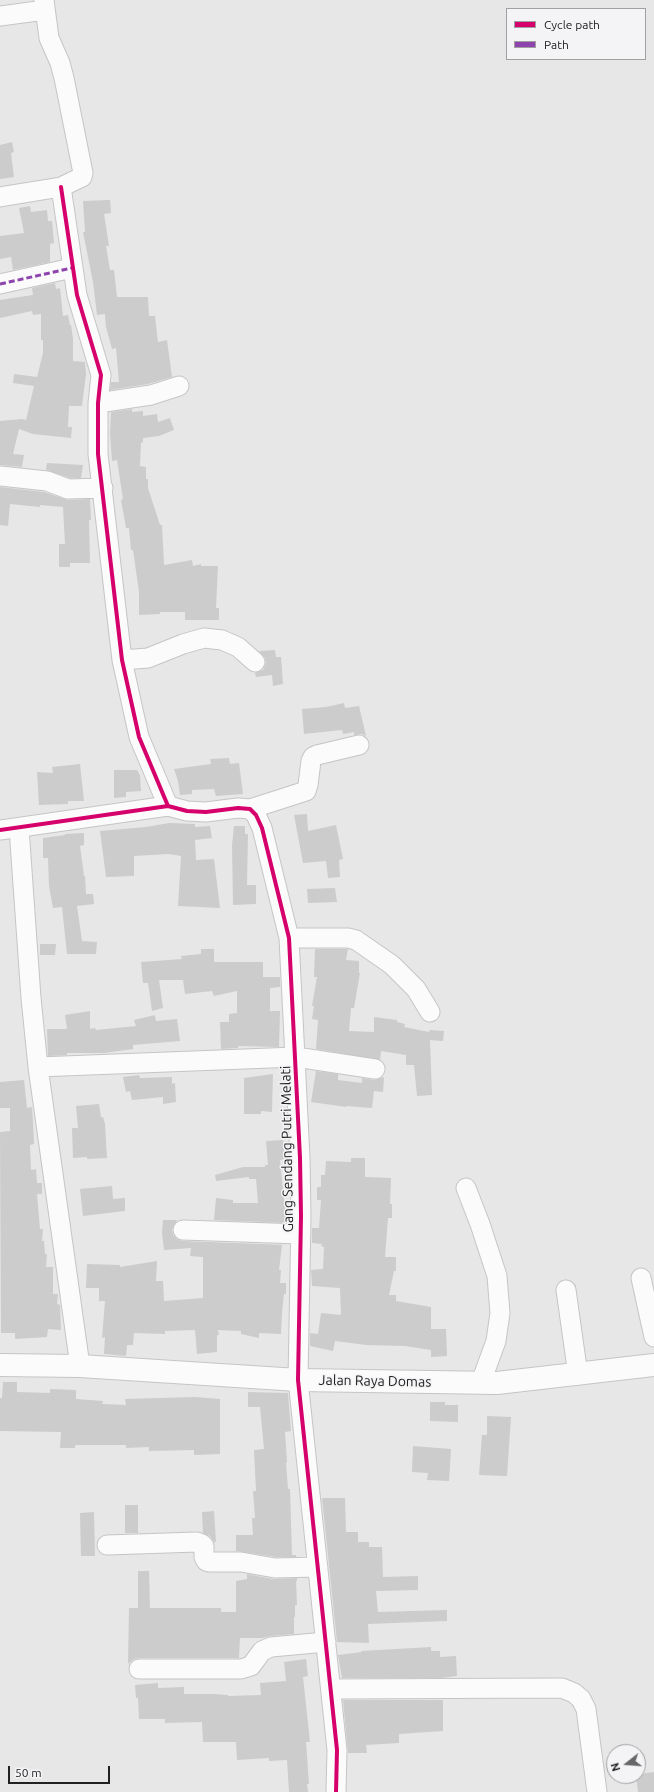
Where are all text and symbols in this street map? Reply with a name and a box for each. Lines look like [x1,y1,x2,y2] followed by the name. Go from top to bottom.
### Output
[506,8,646,60] legend
[544,18,600,31] text: Cycle path
[544,38,569,51] text: Path
[277,1065,297,1233] street label: Gang Sendang Putri Melati
[319,1372,431,1390] street label: Jalan Raya Domas
[606,1744,646,1784] north arrow
[10,1758,112,1784] scale bar
[609,1762,622,1773] text: N
[15,1766,42,1779] text: 50 m

